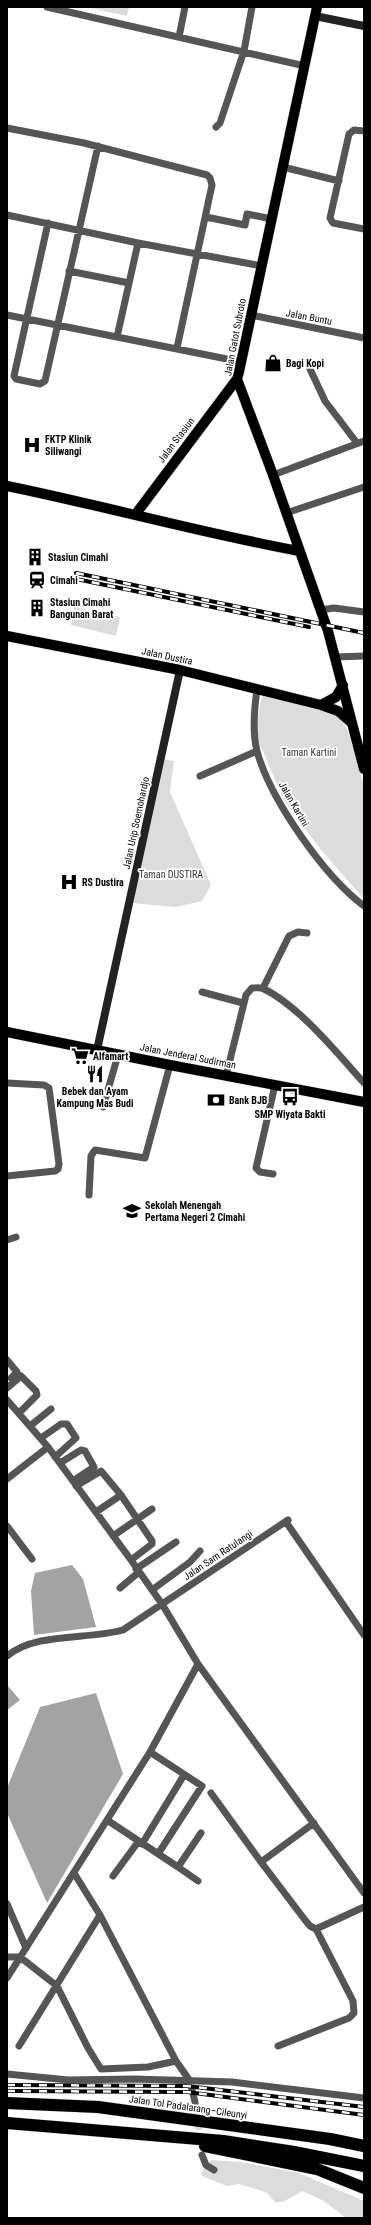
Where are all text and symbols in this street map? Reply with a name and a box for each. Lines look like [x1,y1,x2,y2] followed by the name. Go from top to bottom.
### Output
[222,297,248,377] street label: Jalan Gatot Subroto
[285,307,333,327] street label: Jalan Buntu
[263,353,283,373] shop icon: Bagi Kopi
[286,358,324,369] place label: Bagi Kopi
[156,415,197,465] street label: Jalan Stasiun
[45,434,92,457] place label: FKTP Klinik Siliwangi
[22,435,42,455] hospital icon: FKTP Klinik Siliwangi
[25,547,45,567] building icon: Stasiun Cimahi
[48,552,108,563] place label: Stasiun Cimahi
[27,570,47,590] station icon: Cimahi
[50,575,78,586] place label: Cimahi
[50,597,113,620] place label: Stasiun Cimahi Bangunan Barat
[27,598,47,618] building icon: Stasiun Cimahi Bangunan Barat
[140,645,194,667] street label: Jalan Dustira
[282,747,336,758] park label: Taman Kartini
[121,776,151,870] street label: Jalan Urip Soemohardjo
[277,780,311,828] street label: Jalan Kartini
[139,869,203,880] park label: Taman DUSTIRA
[59,872,79,892] hospital icon: RS Dustira
[82,877,124,888] place label: RS Dustira
[139,1041,237,1071] street label: Jalan Jenderal Sudirman
[70,1046,90,1066] supermarket icon: Alfamart
[93,1051,128,1062] place label: Alfamart
[85,1064,105,1084] restaurant icon: Bebek dan Ayam Kampung Mas Budi
[57,1086,133,1109] place label: Bebek dan Ayam Kampung Mas Budi
[280,1087,300,1107] bus stop icon: SMP Wiyata Bakti
[206,1090,226,1110] bank icon: Bank BJB
[229,1095,268,1106] place label: Bank BJB
[255,1109,325,1120] place label: SMP Wiyata Bakti
[145,1200,245,1223] place label: Sekolah Menengah Pertama Negeri 2 Cimahi
[122,1201,142,1221] school or university icon: Sekolah Menengah Pertama Negeri 2 Cimahi
[181,1528,255,1582] street label: Jalan Sam Ratulangi
[128,2093,248,2121] street label: Jalan Tol Padalarang–Cileunyi

